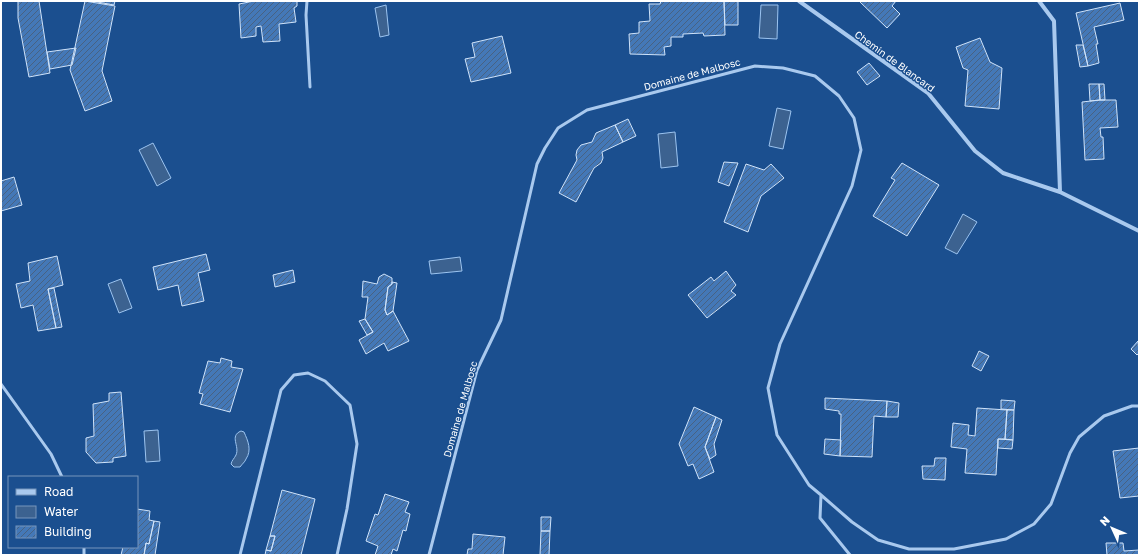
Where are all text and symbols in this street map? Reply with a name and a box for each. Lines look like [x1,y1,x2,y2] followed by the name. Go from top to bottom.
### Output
[853,28,937,94] street label: Chemin de Blancard
[642,55,742,93] street label: Domaine de Malbosc
[441,359,480,458] street label: Domaine de Malbosc
[8,476,138,548] legend
[44,484,73,499] text: Road
[44,504,78,519] text: Water
[1092,508,1132,548] north arrow
[1097,513,1112,528] text: N
[44,524,92,539] text: Building

